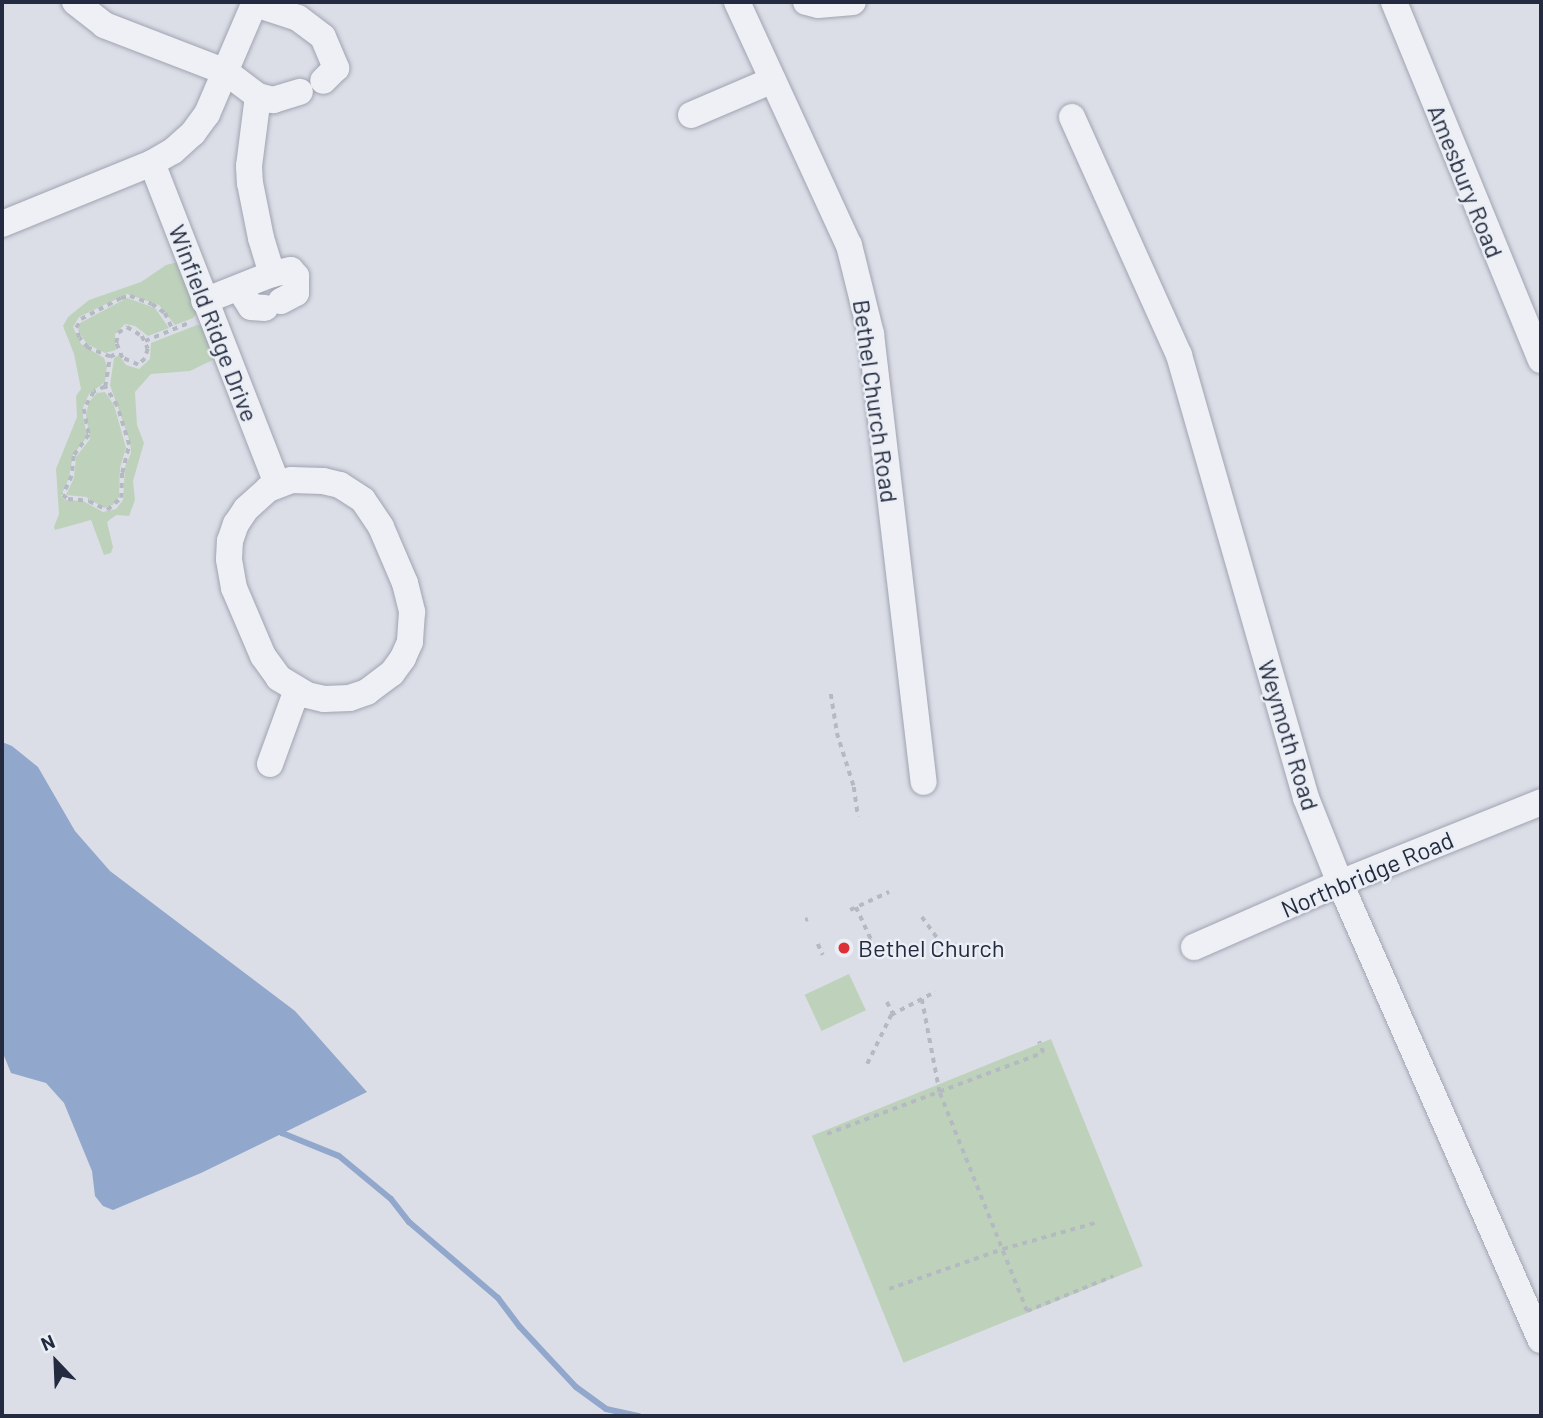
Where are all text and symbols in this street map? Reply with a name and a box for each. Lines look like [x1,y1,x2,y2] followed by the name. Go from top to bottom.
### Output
[1422,100,1510,262] street label: Amesbury Road
[163,220,265,426] street label: Winfield Ridge Drive
[848,298,904,504] street label: Bethel Church Road
[1252,656,1326,814] street label: Weymoth Road
[1276,825,1458,923] street label: Northbridge Road
[858,934,1005,962] place label: Bethel Church
[836,940,852,956] marker: Bethel Church
[21,1327,91,1397] north arrow
[37,1329,58,1355] text: N

